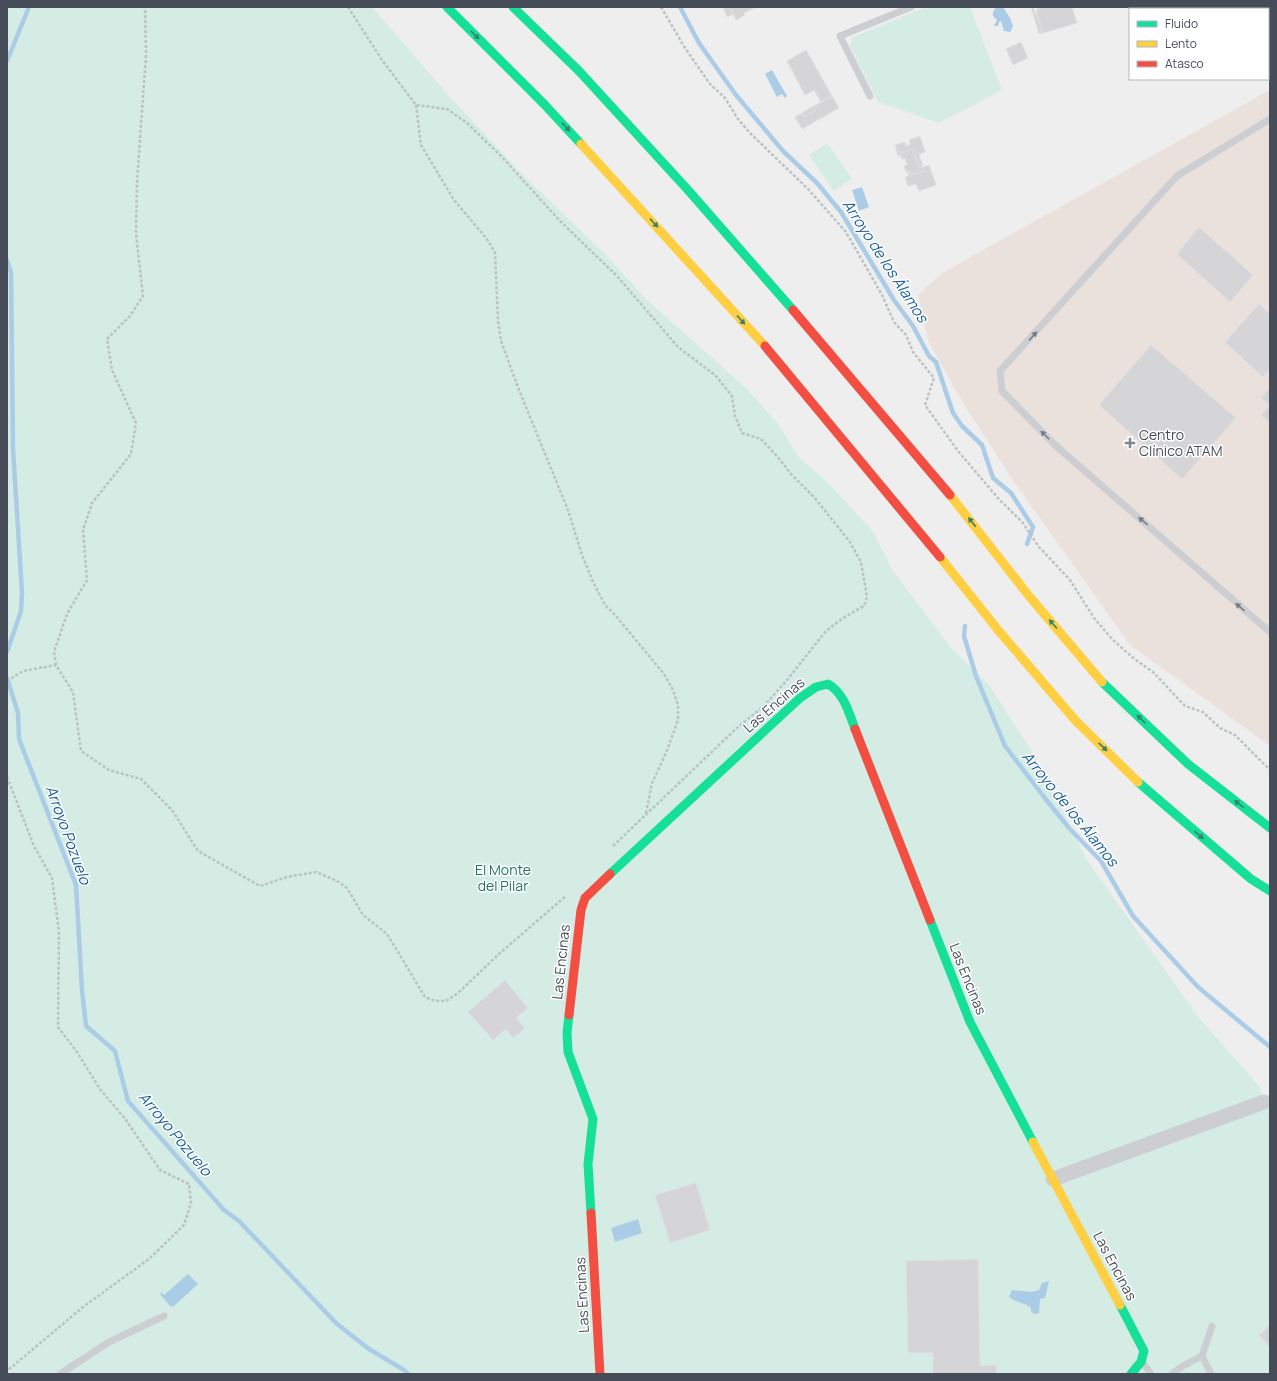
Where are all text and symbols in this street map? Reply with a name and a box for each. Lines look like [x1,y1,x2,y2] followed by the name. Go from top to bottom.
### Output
[1129,8,1269,80] legend
[1165,15,1198,32] text: Fluido
[470,30,480,40] one-way arrow
[1165,35,1197,52] text: Lento
[1165,55,1204,72] text: Atasco
[561,123,570,132] one-way arrow
[838,195,934,327] water label: Arroyo de los Álamos
[649,218,659,228] one-way arrow
[736,315,745,324] one-way arrow
[1028,330,1037,341] one-way arrow
[1139,425,1223,460] place label: Centro Clínico ATAM
[1040,430,1050,440] one-way arrow
[1124,437,1136,449] marker: Centro Clínico ATAM
[967,517,976,528] one-way arrow
[1137,517,1148,526] one-way arrow
[1235,602,1246,611] one-way arrow
[1049,618,1058,629] one-way arrow
[739,673,808,737] street label: Las Encinas
[1136,714,1146,724] one-way arrow
[1098,743,1108,752] one-way arrow
[1017,747,1124,872] water label: Arroyo de los Álamos
[41,782,96,888] water label: Arroyo Pozuelo
[1234,800,1245,808] one-way arrow
[1194,830,1204,839] one-way arrow
[475,860,531,895] park label: El Monte del Pilar
[547,923,574,1001] street label: Las Encinas
[945,940,991,1017] street label: Las Encinas
[134,1087,218,1181] water label: Arroyo Pozuelo
[1089,1228,1142,1304] street label: Las Encinas
[570,1257,593,1333] street label: Las Encinas

